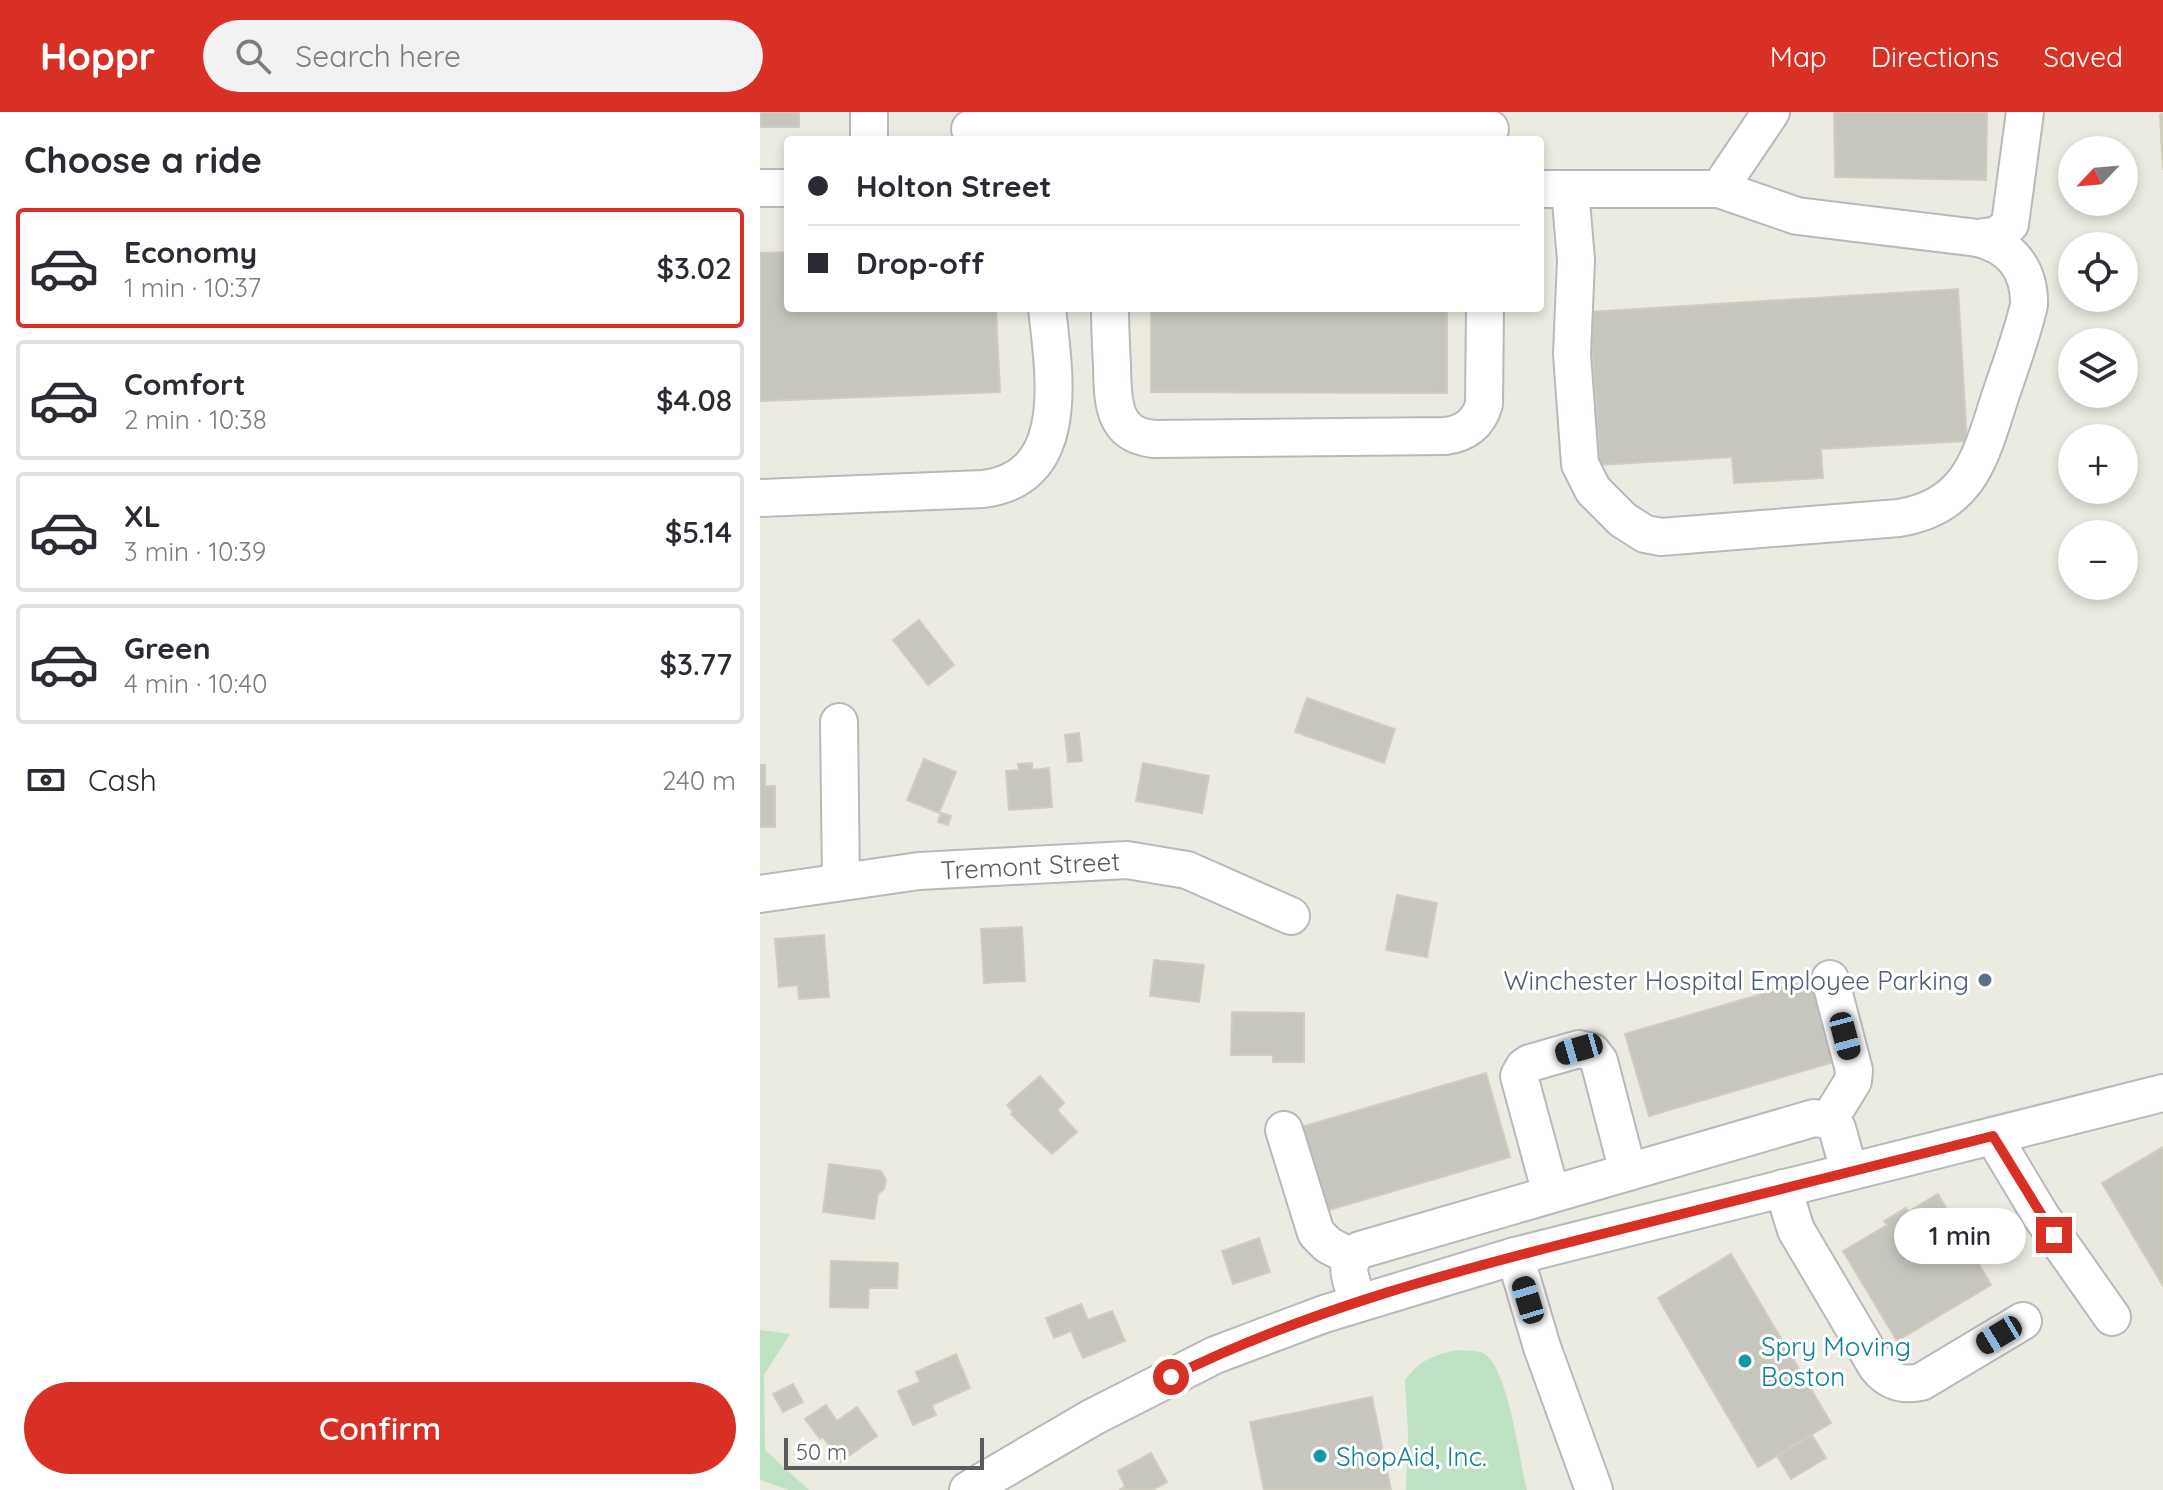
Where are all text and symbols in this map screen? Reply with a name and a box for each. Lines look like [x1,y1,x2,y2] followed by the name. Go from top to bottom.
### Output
[203,20,763,92] search box
[40,32,155,80] text: Hoppr
[231,34,275,78] icon: search
[295,37,461,75] text: Search here
[1770,39,1827,74] text: Map
[1871,39,1999,74] text: Directions
[2043,39,2123,74] text: Saved
[2058,136,2138,216] north arrow
[2058,136,2138,600] map controls
[24,137,262,182] text: Choose a ride
[856,167,1052,205] text: Holton Street
[28,232,100,304] icon: car
[2058,232,2138,312] button: locate
[124,233,257,271] text: Economy
[856,244,984,282] text: Drop-off
[657,249,732,287] text: $3.02
[124,271,261,304] text: 1 min · 10:37
[2058,328,2138,408] button: layers
[28,364,100,436] icon: car
[124,365,245,403] text: Comfort
[656,381,732,419] text: $4.08
[124,403,267,436] text: 2 min · 10:38
[2058,424,2138,504] button: +
[28,496,100,568] icon: car
[124,497,161,535] text: XL
[665,513,732,551] text: $5.14
[2058,520,2138,600] button: −
[124,535,266,568] text: 3 min · 10:39
[28,628,100,700] icon: car
[124,629,211,667] text: Green
[659,645,732,683] text: $3.77
[124,667,268,700] text: 4 min · 10:40
[24,758,68,802] icon: cash
[88,761,157,799] text: Cash
[662,764,736,797] text: 240 m
[940,844,1121,886] street label: Tremont Street
[1503,964,1969,997] place label: Winchester Hospital Employee Parking
[1976,971,1994,989] marker: Winchester Hospital Employee Parking
[1827,1010,1863,1062] car
[1553,1031,1605,1067] car
[1894,1207,2026,1263] callout: 1 min
[2036,1217,2072,1253] route end
[1929,1219,1991,1252] text: 1 min
[1510,1274,1546,1326] car
[1972,1312,2026,1358] car
[1761,1330,1911,1393] place label: Spry Moving Boston
[1736,1352,1754,1370] marker: Spry Moving Boston
[1153,1359,1189,1395] route start
[24,1382,736,1474] button: Confirm
[784,1434,984,1470] scale bar
[796,1438,847,1466] text: 50 m
[1336,1440,1487,1473] place label: ShopAid, Inc.
[1311,1447,1329,1465] marker: ShopAid, Inc.

